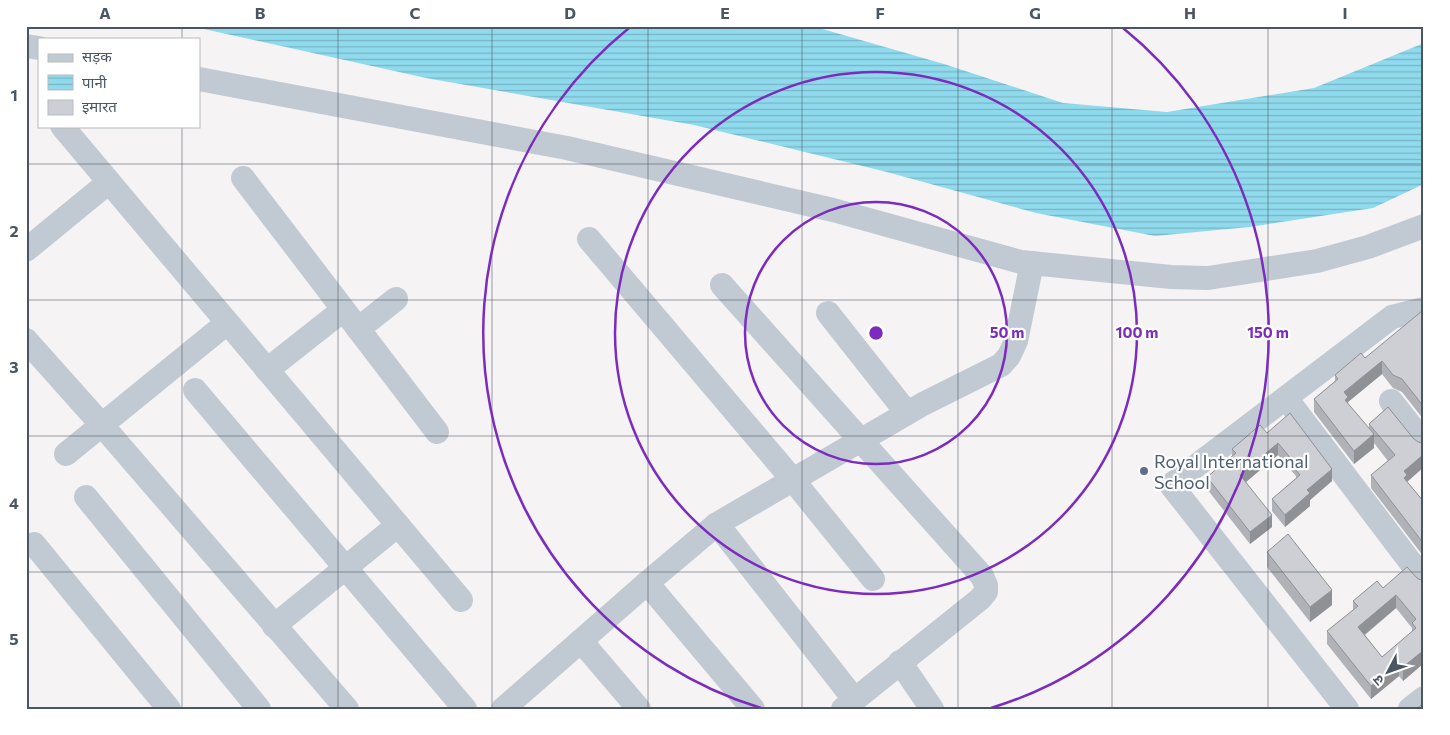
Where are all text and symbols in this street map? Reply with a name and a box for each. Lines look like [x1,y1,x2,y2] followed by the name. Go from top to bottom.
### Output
[99,3,111,22] text: A
[255,3,266,22] text: B
[410,3,421,22] text: C
[564,3,576,22] text: D
[720,3,730,22] text: E
[875,3,885,22] text: F
[1029,3,1041,22] text: G
[1184,3,1196,22] text: H
[1342,3,1348,22] text: I
[38,38,200,128] legend
[82,47,112,65] text: सड़क
[82,73,108,91] text: पानी
[10,85,18,104] text: 1
[82,97,117,115] text: इमारत
[9,221,19,240] text: 2
[990,323,1024,341] text: 50 m
[1116,323,1158,341] text: 100 m
[1247,323,1289,341] text: 150 m
[867,324,885,342] centre of rings
[9,357,19,376] text: 3
[1154,450,1309,493] place label: Royal International School
[1138,465,1150,477] marker: Royal International School
[9,493,19,512] text: 4
[9,629,19,648] text: 5
[1362,648,1412,698] north arrow
[1368,672,1387,690] text: उ

